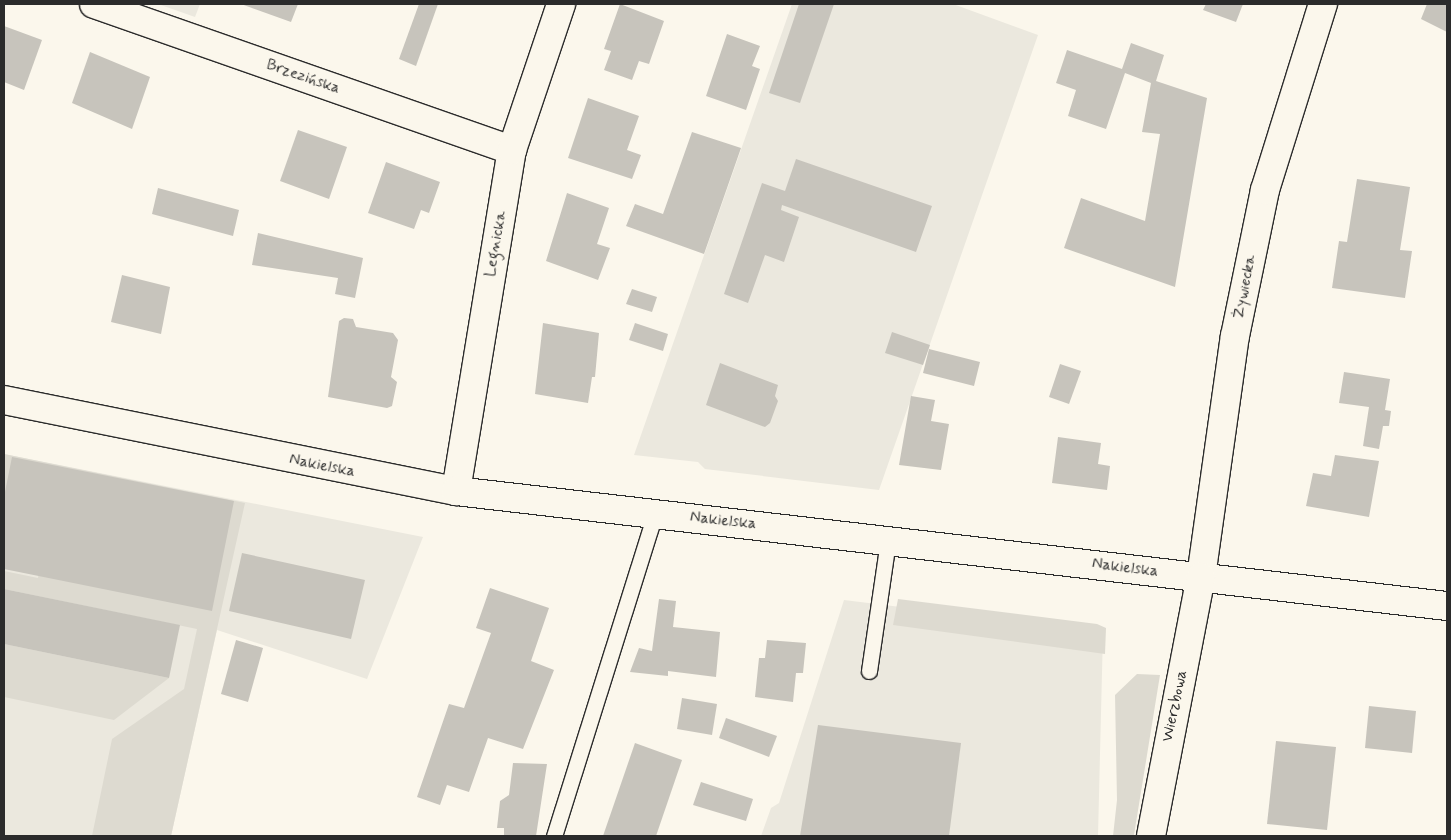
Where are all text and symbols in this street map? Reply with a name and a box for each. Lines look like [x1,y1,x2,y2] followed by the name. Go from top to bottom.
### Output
[264,55,342,99] street label: Brzezińska
[481,210,511,278] street label: Legnicka
[1229,253,1261,321] street label: Żywiecka
[287,450,357,482] street label: Nakielska
[689,508,757,534] street label: Nakielska
[1091,554,1159,582] street label: Nakielska
[1158,668,1192,744] street label: Wierzbowa

